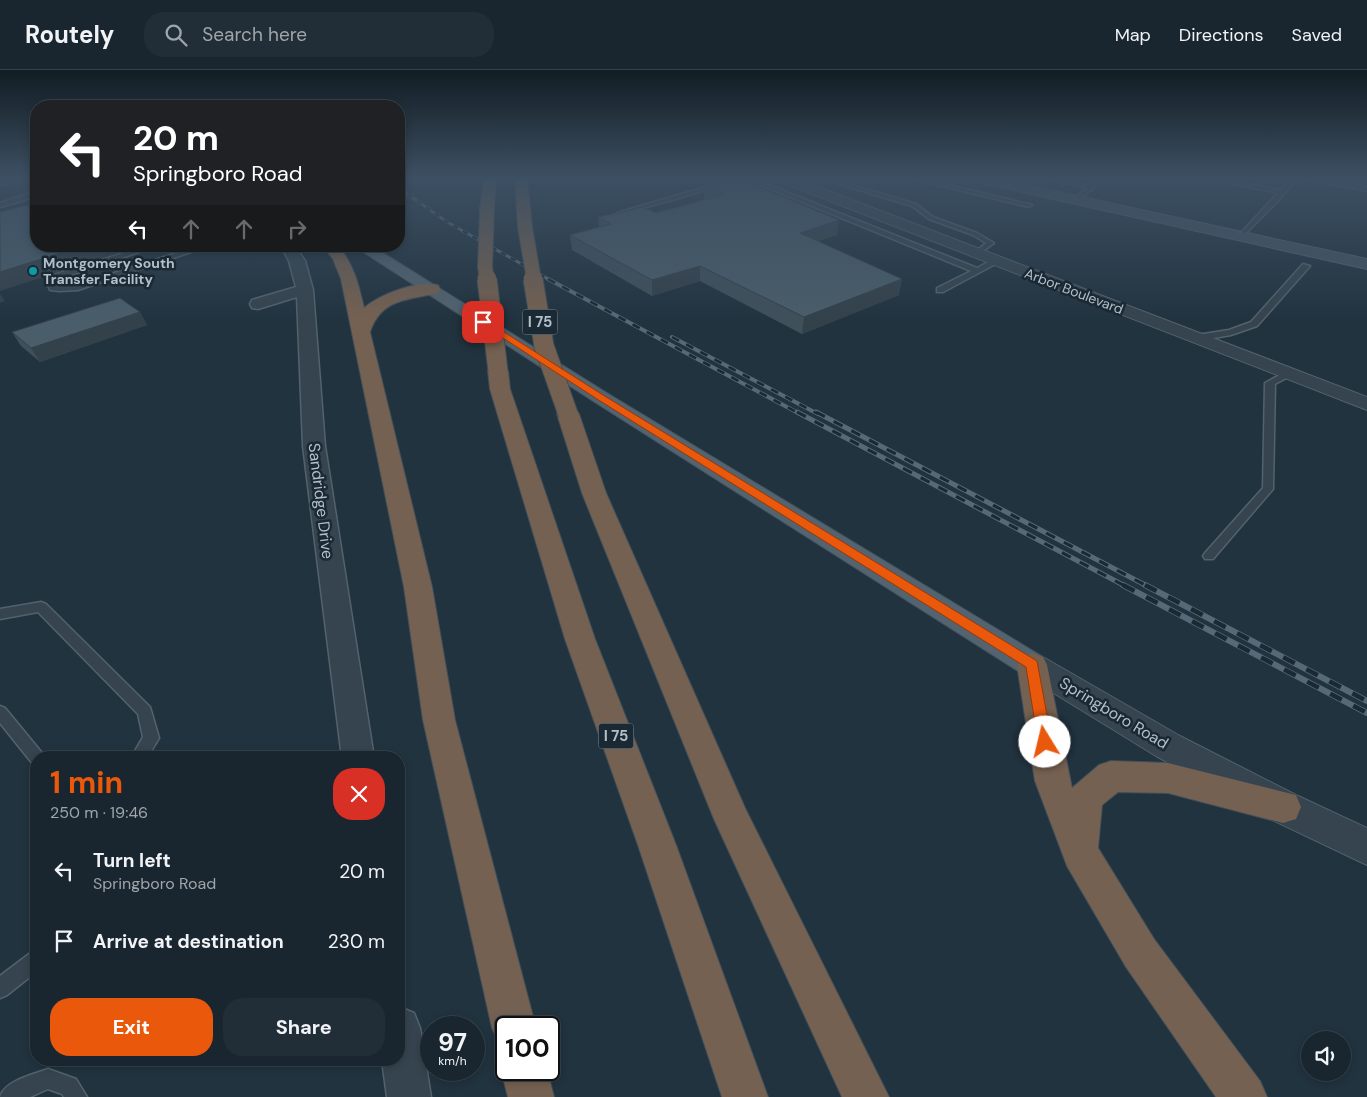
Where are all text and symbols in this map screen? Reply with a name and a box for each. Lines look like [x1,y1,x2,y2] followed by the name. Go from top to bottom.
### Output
[144,12,494,57] search box
[25,19,114,50] text: Routely
[162,21,190,49] icon: search
[202,22,307,47] text: Search here
[1115,23,1151,47] text: Map
[1179,23,1264,47] text: Directions
[1292,23,1342,47] text: Saved
[133,115,219,161] text: 20 m
[50,120,115,185] icon: left
[133,159,303,188] text: Springboro Road
[124,215,152,243] icon: left
[177,215,205,243] icon: ahead
[230,215,258,243] icon: ahead
[283,215,311,243] icon: right
[43,254,175,288] place label: Montgomery South Transfer Facility
[1022,264,1126,318] street label: Arbor Boulevard
[27,265,39,277] marker: Montgomery South Transfer Facility
[462,301,504,343] pin
[469,308,497,336] icon: arrive
[522,310,558,334] road number: I 75
[303,442,339,560] street label: Sandridge Drive
[1056,672,1172,754] street label: Springboro Road
[1018,715,1070,767] position arrow
[598,724,634,748] road number: I 75
[50,763,123,802] text: 1 min
[333,768,385,820] button: close
[50,802,148,823] text: 250 m · 19:46
[93,848,171,873] text: Turn left
[50,857,78,885] icon: left
[339,859,385,884] text: 20 m
[93,873,216,894] text: Springboro Road
[50,927,78,955] icon: arrive
[93,929,284,954] text: Arrive at destination
[328,929,385,954] text: 230 m
[50,998,213,1056] button: Exit
[223,998,385,1056] button: Share
[495,1016,560,1081] speed limit sign: 100
[438,1026,467,1059] text: 97
[1301,1031,1351,1081] map controls
[1301,1031,1351,1081] button: sound
[438,1053,467,1069] text: km/h

